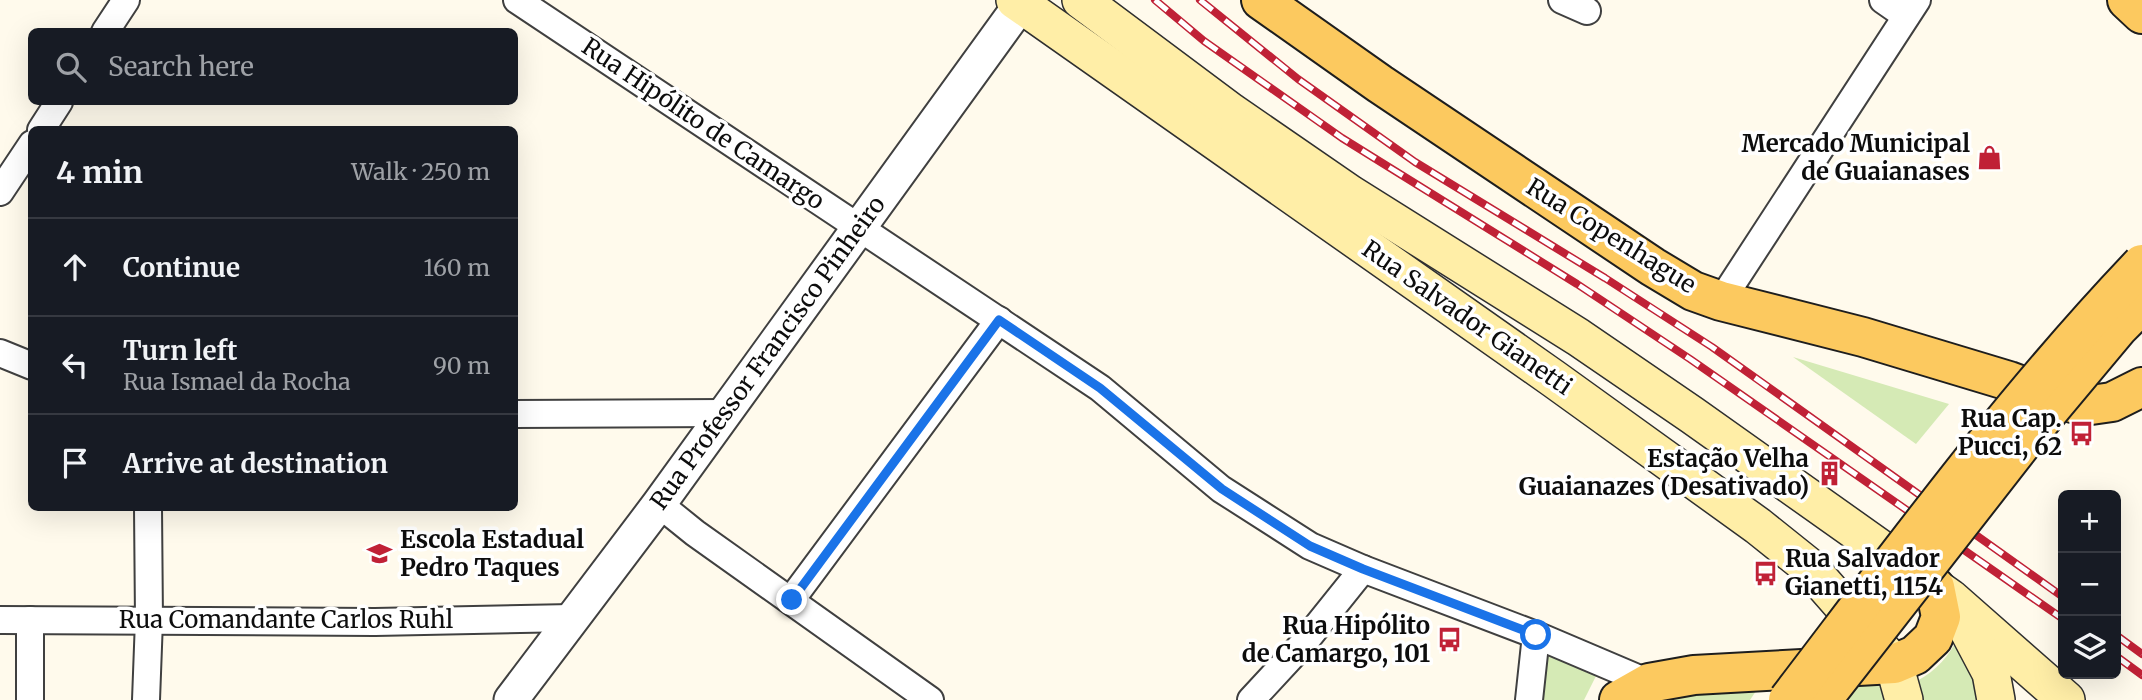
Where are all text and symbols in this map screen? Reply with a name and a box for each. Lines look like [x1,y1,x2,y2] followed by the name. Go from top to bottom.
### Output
[28,28,518,105] search box
[576,31,830,216] street label: Rua Hipólito de Camargo
[52,48,90,86] icon: search
[108,50,254,83] text: Search here
[1741,128,1970,187] place label: Mercado Municipal de Guaianases
[1976,144,2004,172] shop icon: Mercado Municipal de Guaianases
[56,153,143,191] text: 4 min
[351,157,490,186] text: Walk · 250 m
[1521,171,1702,300] street label: Rua Copenhague
[643,190,892,516] street label: Rua Professor Francisco Pinheiro
[1356,233,1578,402] street label: Rua Salvador Gianetti
[56,248,94,286] icon: ahead
[123,251,240,284] text: Continue
[424,253,490,282] text: 160 m
[123,334,237,367] text: Turn left
[56,346,94,384] icon: left
[433,351,490,380] text: 90 m
[123,367,351,396] text: Rua Ismael da Rocha
[1958,403,2062,462] place label: Rua Cap. Pucci, 62
[2068,419,2096,447] bus stop icon: Rua Cap. Pucci, 62
[1519,443,1809,502] place label: Estação Velha Guaianazes (Desativado)
[56,444,94,482] icon: arrive
[123,447,388,480] text: Arrive at destination
[1815,459,1843,487] building icon: Estação Velha Guaianazes (Desativado)
[2058,490,2121,679] map controls
[2058,490,2121,553] button: +
[400,524,584,583] place label: Escola Estadual Pedro Taques
[366,540,394,568] school or university icon: Escola Estadual Pedro Taques
[1785,543,1943,602] place label: Rua Salvador Gianetti, 1154
[2058,553,2121,616] button: −
[1751,559,1779,587] bus stop icon: Rua Salvador Gianetti, 1154
[776,584,807,615] route end
[119,604,453,635] street label: Rua Comandante Carlos Ruhl
[1242,610,1430,669] place label: Rua Hipólito de Camargo, 101
[2058,616,2121,679] button: layers
[1520,619,1551,650] route start
[1436,626,1464,654] bus stop icon: Rua Hipólito de Camargo, 101

